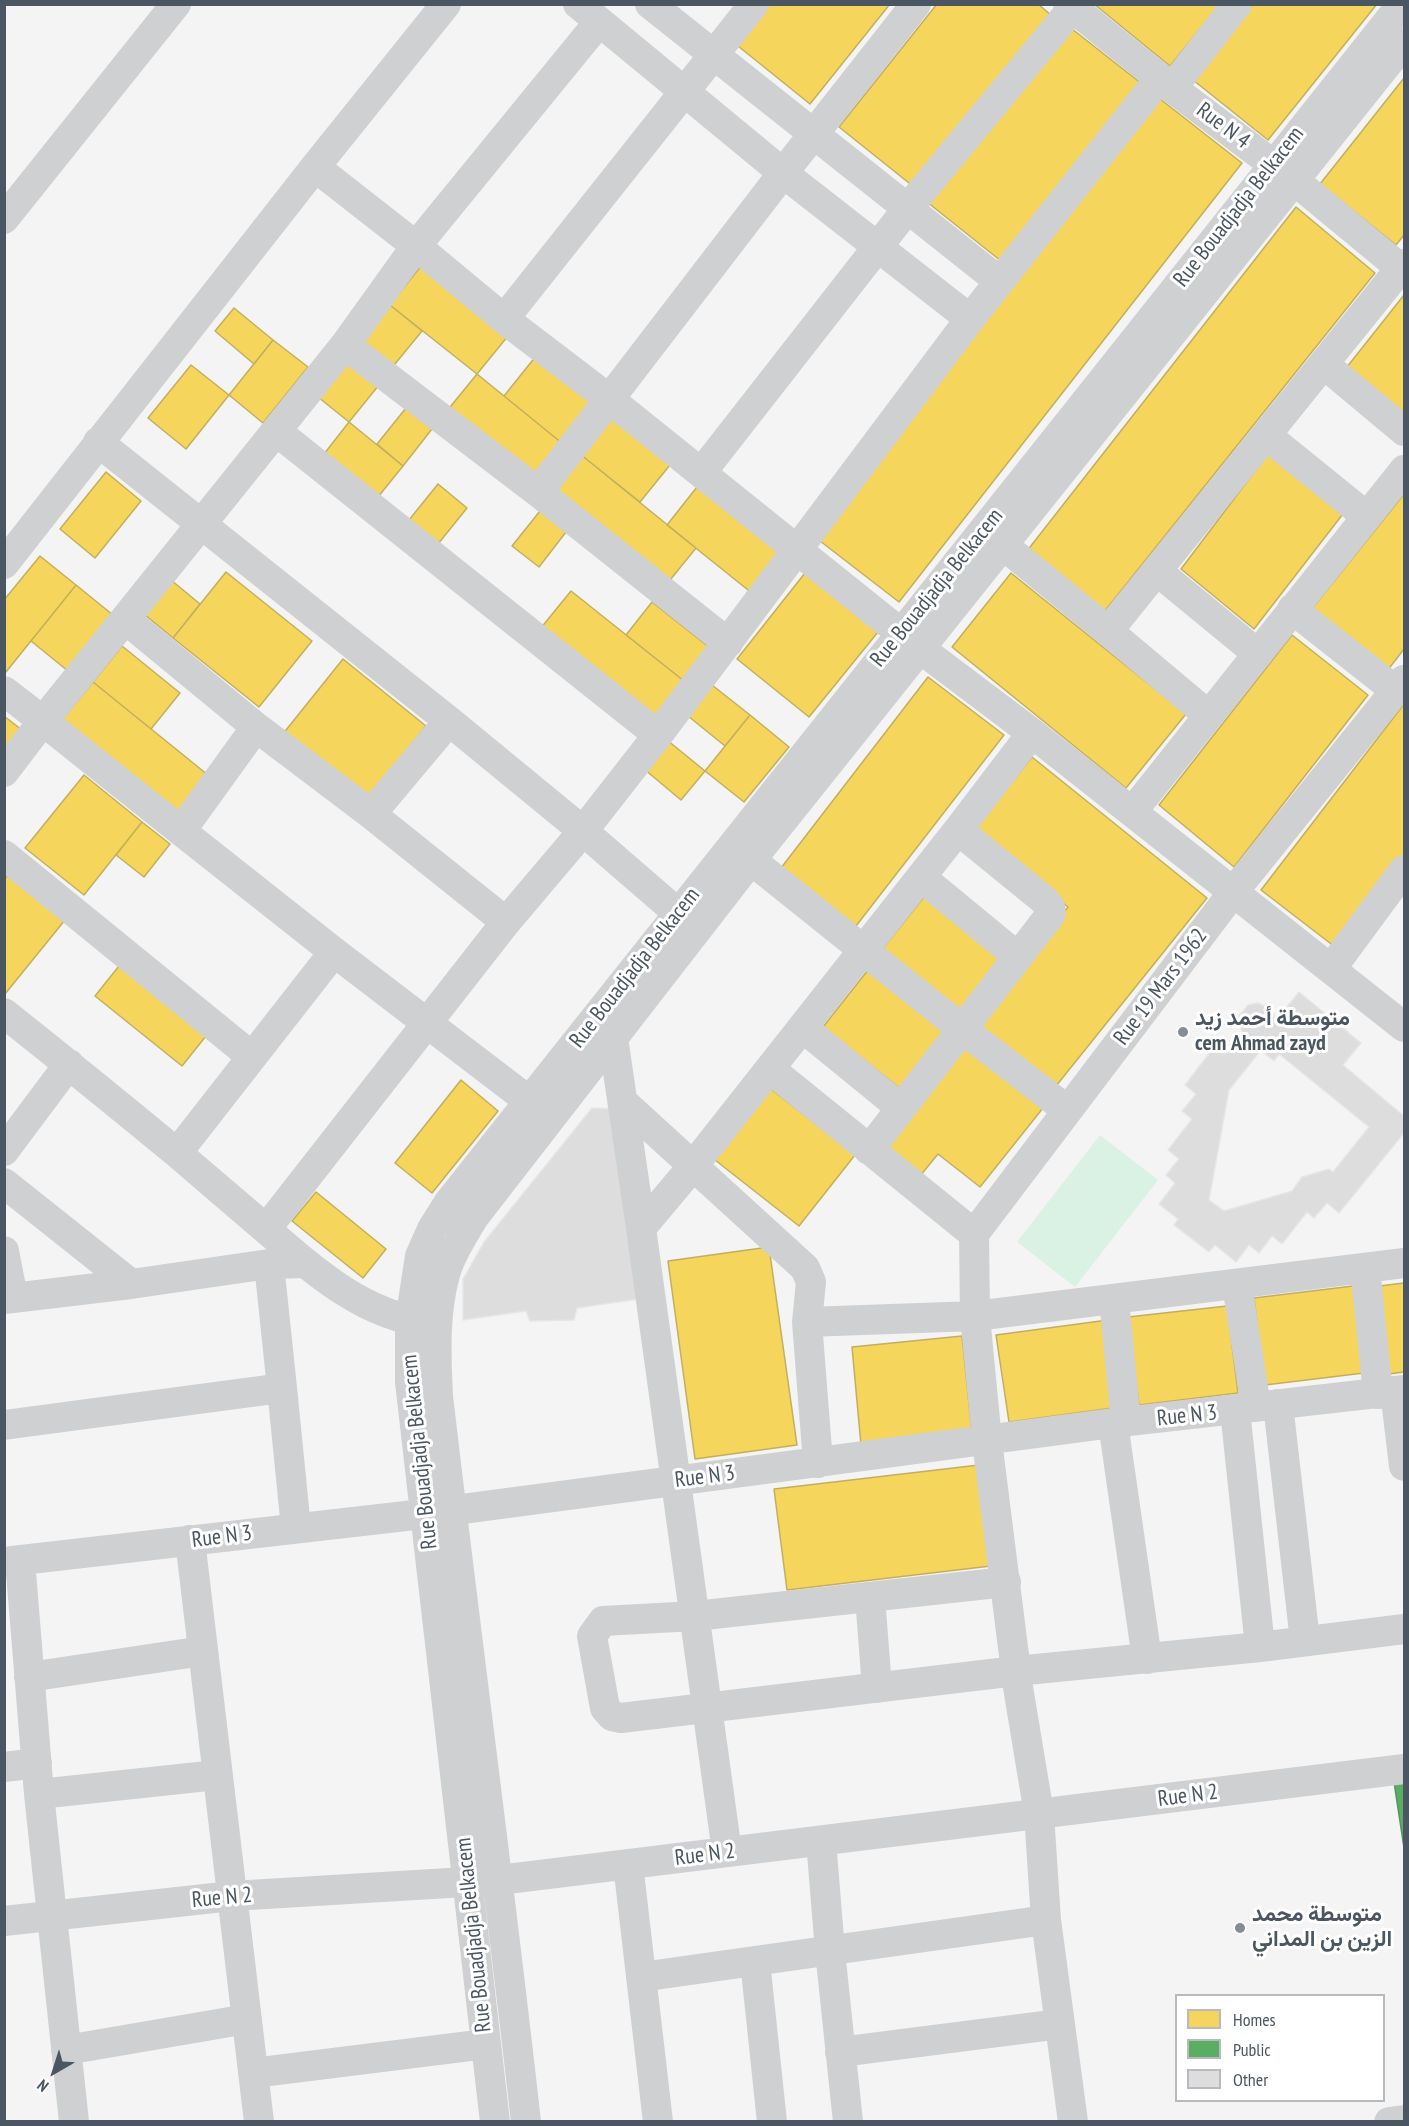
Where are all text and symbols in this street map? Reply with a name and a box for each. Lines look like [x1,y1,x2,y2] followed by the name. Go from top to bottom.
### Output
[1191,97,1255,155] street label: Rue N 4
[1168,122,1310,292] street label: Rue Bouadjadja Belkacem
[865,504,1009,672] street label: Rue Bouadjadja Belkacem
[564,883,706,1053] street label: Rue Bouadjadja Belkacem
[1109,924,1213,1050] street label: Rue 19 Mars 1962
[1195,1006,1350,1058] place label: متوسطة أحمد زيد cem Ahmad zayd
[1176,1025,1190,1039] marker: متوسطة أحمد زيد cem Ahmad zayd
[397,1353,443,1551] street label: Rue Bouadjadja Belkacem
[1156,1400,1218,1432] street label: Rue N 3
[673,1460,737,1494] street label: Rue N 3
[190,1520,254,1554] street label: Rue N 3
[1156,1779,1220,1813] street label: Rue N 2
[451,1836,497,2034] street label: Rue Bouadjadja Belkacem
[673,1838,737,1872] street label: Rue N 2
[191,1882,253,1914] street label: Rue N 2
[1252,1902,1392,1954] place label: متوسطة محمد الزين بن المداني
[1233,1921,1247,1935] marker: متوسطة محمد الزين بن المداني
[1175,1994,1385,2102] legend
[1233,2008,1276,2031] text: Homes
[1233,2038,1271,2061] text: Public
[24,2042,84,2102] north arrow
[1233,2068,1268,2091] text: Other
[33,2076,52,2096] text: N

